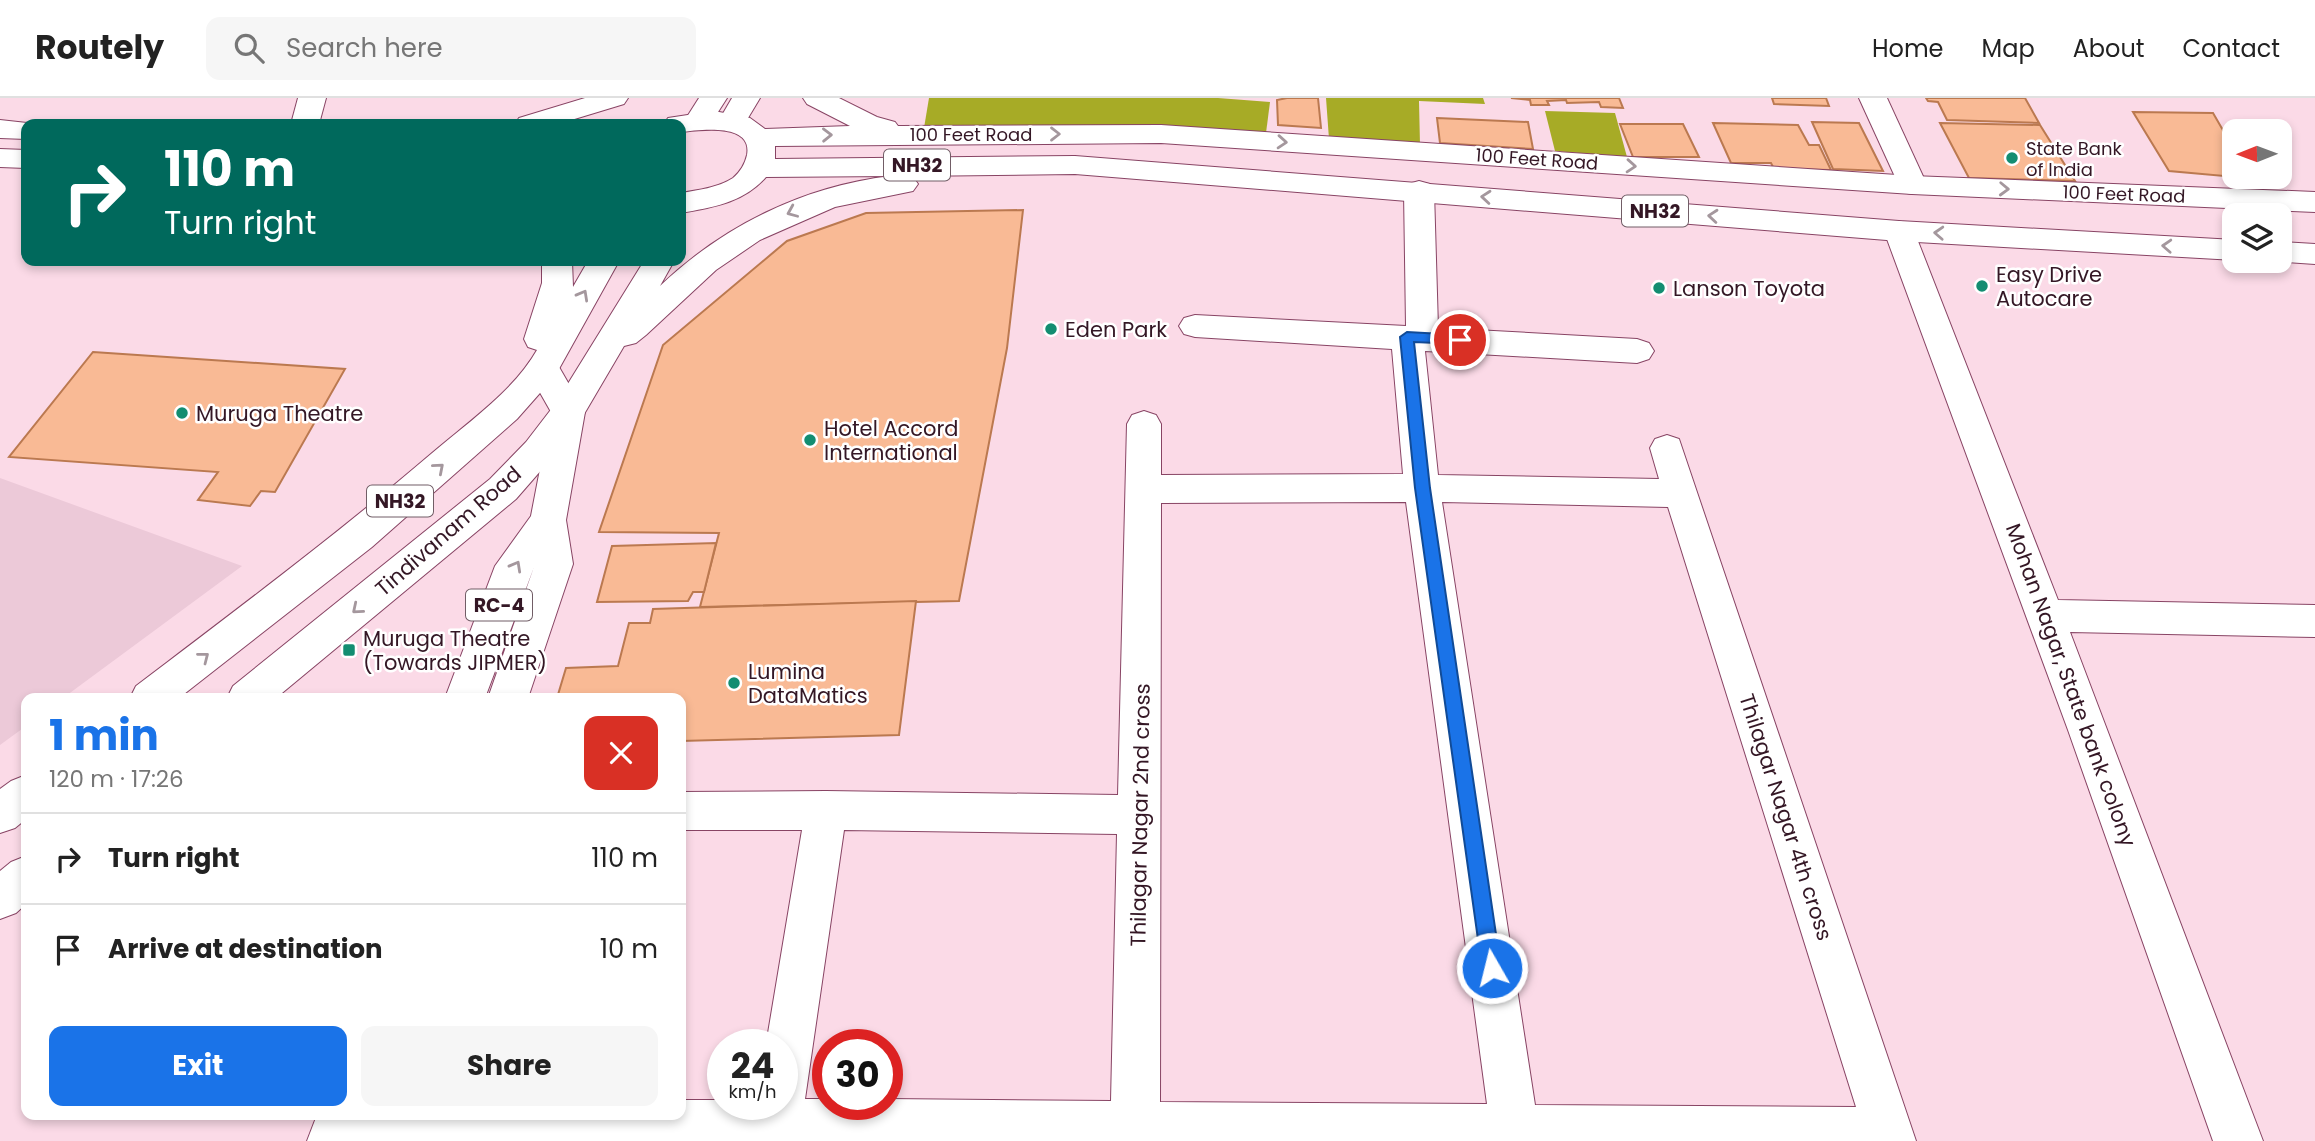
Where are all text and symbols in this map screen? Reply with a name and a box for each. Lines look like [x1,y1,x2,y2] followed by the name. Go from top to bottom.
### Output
[206,17,696,80] search box
[35,24,164,71] text: Routely
[230,29,268,67] icon: search
[286,30,443,66] text: Search here
[1872,32,1944,65] text: Home
[1982,32,2035,65] text: Map
[2073,32,2144,65] text: About
[2182,32,2280,65] text: Contact
[2222,119,2292,189] north arrow
[2222,119,2292,273] map controls
[910,122,1032,147] street label: 100 Feet Road
[1050,126,1060,142] one-way arrow
[822,127,833,143] one-way arrow
[1277,134,1288,149] one-way arrow
[164,135,295,203] text: 110 m
[2026,136,2123,182] place label: State Bank of India
[1475,142,1599,176] street label: 100 Feet Road
[49,147,140,238] icon: right
[884,150,950,180] road number: NH32
[2004,150,2020,166] marker: State Bank of India
[1626,158,1637,173] one-way arrow
[2062,179,2186,209] street label: 100 Feet Road
[1999,181,2010,196] one-way arrow
[1480,190,1491,205] one-way arrow
[1622,195,1688,226] road number: NH32
[164,200,316,245] text: Turn right
[2222,203,2292,273] button: layers
[787,204,799,218] one-way arrow
[1707,209,1718,224] one-way arrow
[1934,226,1945,241] one-way arrow
[2161,239,2172,254] one-way arrow
[1996,260,2102,313] place label: Easy Drive Autocare
[1673,274,1825,303] place label: Lanson Toyota
[1974,278,1990,294] marker: Easy Drive Autocare
[1651,280,1667,296] marker: Lanson Toyota
[575,290,588,303] one-way arrow
[1430,310,1490,370] pin
[1065,315,1167,344] place label: Eden Park
[1043,321,1059,337] marker: Eden Park
[1441,321,1479,359] icon: arrive
[196,399,363,428] place label: Muruga Theatre
[174,405,190,421] marker: Muruga Theatre
[824,414,959,467] place label: Hotel Accord International
[802,432,818,448] marker: Hotel Accord International
[369,459,527,603] street label: Tindivanam Road
[431,464,444,476] one-way arrow
[367,486,433,516] road number: NH32
[1999,519,2143,851] street label: Mohan Nagar, State bank colony
[508,561,521,574] one-way arrow
[466,590,532,620] road number: RC-4
[352,601,365,613] one-way arrow
[363,624,547,677] place label: Muruga Theatre (Towards JIPMER)
[341,642,357,658] marker: Muruga Theatre (Towards JIPMER)
[197,652,209,665] one-way arrow
[748,657,868,710] place label: Lumina DataMatics
[726,675,742,691] marker: Lumina DataMatics
[1123,683,1157,947] street label: Thilagar Nagar 2nd cross
[1732,690,1840,944] street label: Thilagar Nagar 4th cross
[49,706,159,765] text: 1 min
[584,716,658,790] button: close
[49,763,184,795] text: 120 m · 17:26
[49,840,87,878] icon: right
[108,840,240,876] text: Turn right
[591,840,658,876] text: 110 m
[49,931,87,969] icon: arrive
[108,931,383,967] text: Arrive at destination
[600,931,658,967] text: 10 m
[1455,931,1529,1005] position arrow
[49,1026,347,1106] button: Exit
[361,1026,658,1106] button: Share
[812,1029,903,1120] speed limit sign: 30
[731,1041,774,1090] text: 24
[729,1079,776,1104] text: km/h

